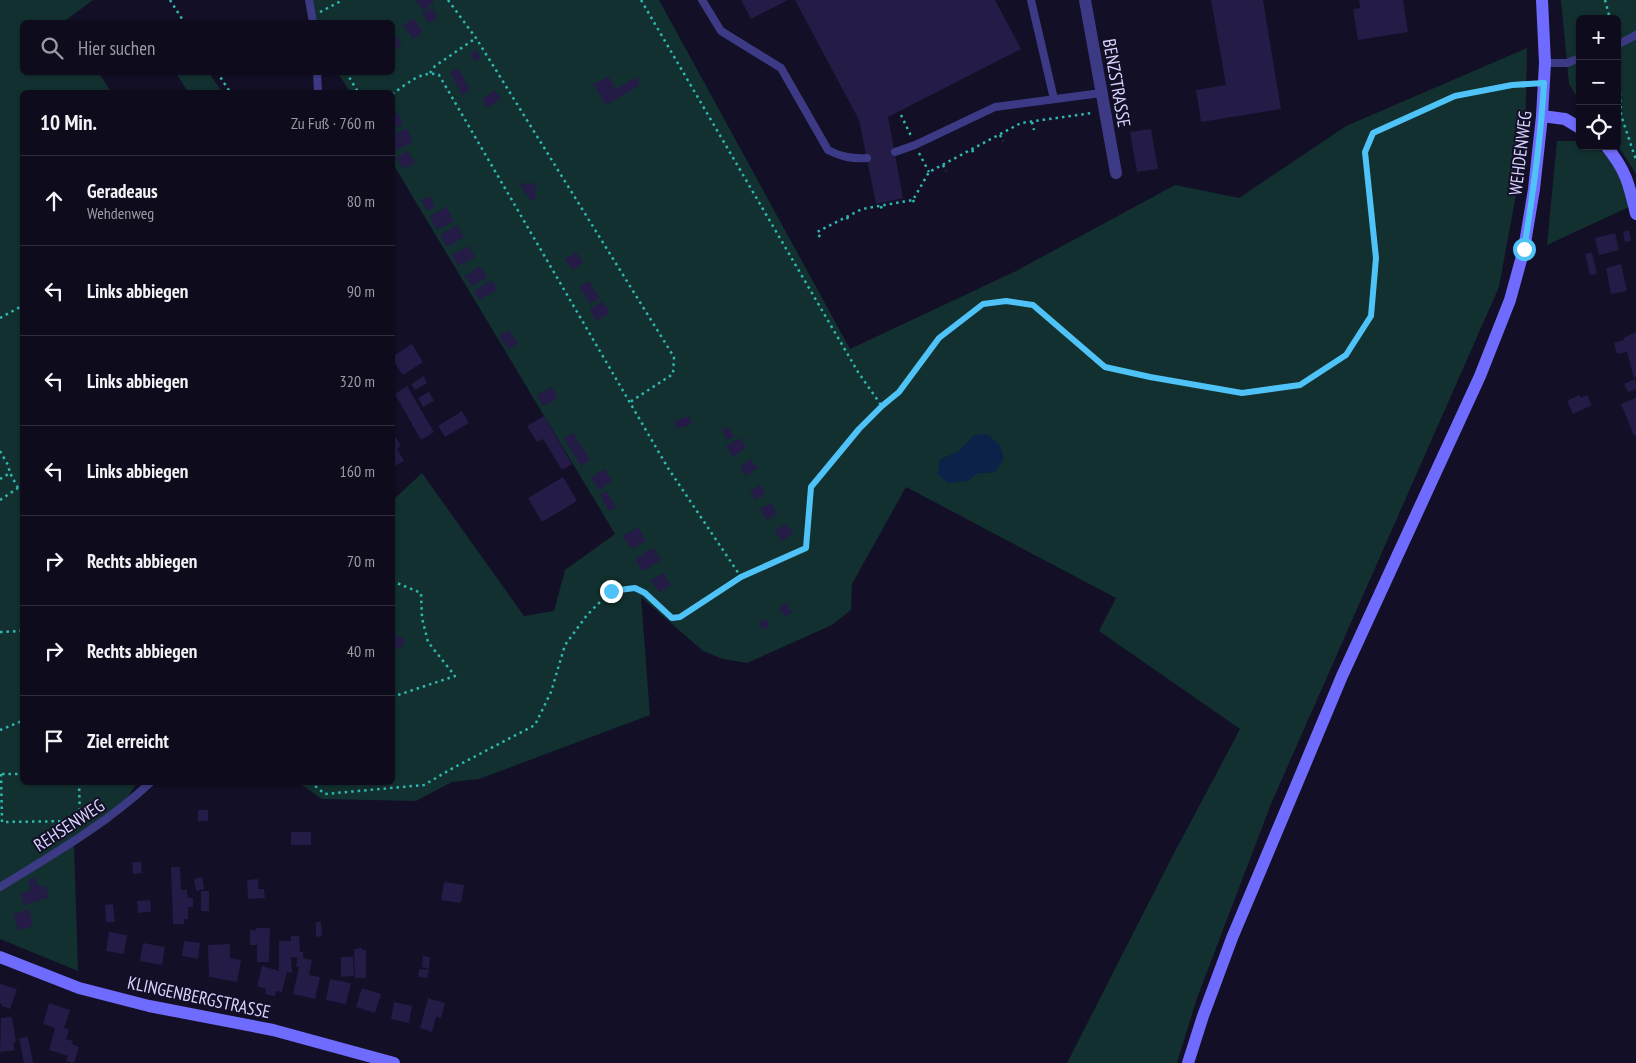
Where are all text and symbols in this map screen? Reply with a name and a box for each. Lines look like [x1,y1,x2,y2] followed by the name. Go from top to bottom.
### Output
[1576,15,1621,150] map controls
[1576,15,1621,60] button: +
[20,20,395,75] search box
[38,34,66,62] icon: search
[78,36,155,60] text: Hier suchen
[1098,37,1136,129] street label: BENZSTRASSE
[1576,60,1621,105] button: −
[1576,105,1621,150] button: locate
[40,109,97,136] text: 10 Min.
[1503,109,1537,197] street label: WEHDENWEG
[291,113,375,133] text: Zu Fuß · 760 m
[87,179,158,203] text: Geradeaus
[40,187,68,215] icon: ahead
[347,191,375,211] text: 80 m
[87,203,154,223] text: Wehdenweg
[1513,238,1536,261] route start
[40,277,68,305] icon: left
[87,279,188,303] text: Links abbiegen
[347,281,375,301] text: 90 m
[40,367,68,395] icon: left
[87,369,188,393] text: Links abbiegen
[340,371,375,391] text: 320 m
[40,457,68,485] icon: left
[87,459,188,483] text: Links abbiegen
[340,461,375,481] text: 160 m
[40,547,68,575] icon: right
[87,549,197,573] text: Rechts abbiegen
[347,551,375,571] text: 70 m
[600,580,623,603] route end
[40,637,68,665] icon: right
[87,639,197,663] text: Rechts abbiegen
[347,641,375,661] text: 40 m
[40,727,68,755] icon: arrive
[87,729,169,753] text: Ziel erreicht
[29,794,109,856] street label: REHSENWEG
[126,971,272,1023] street label: KLINGENBERGSTRASSE

